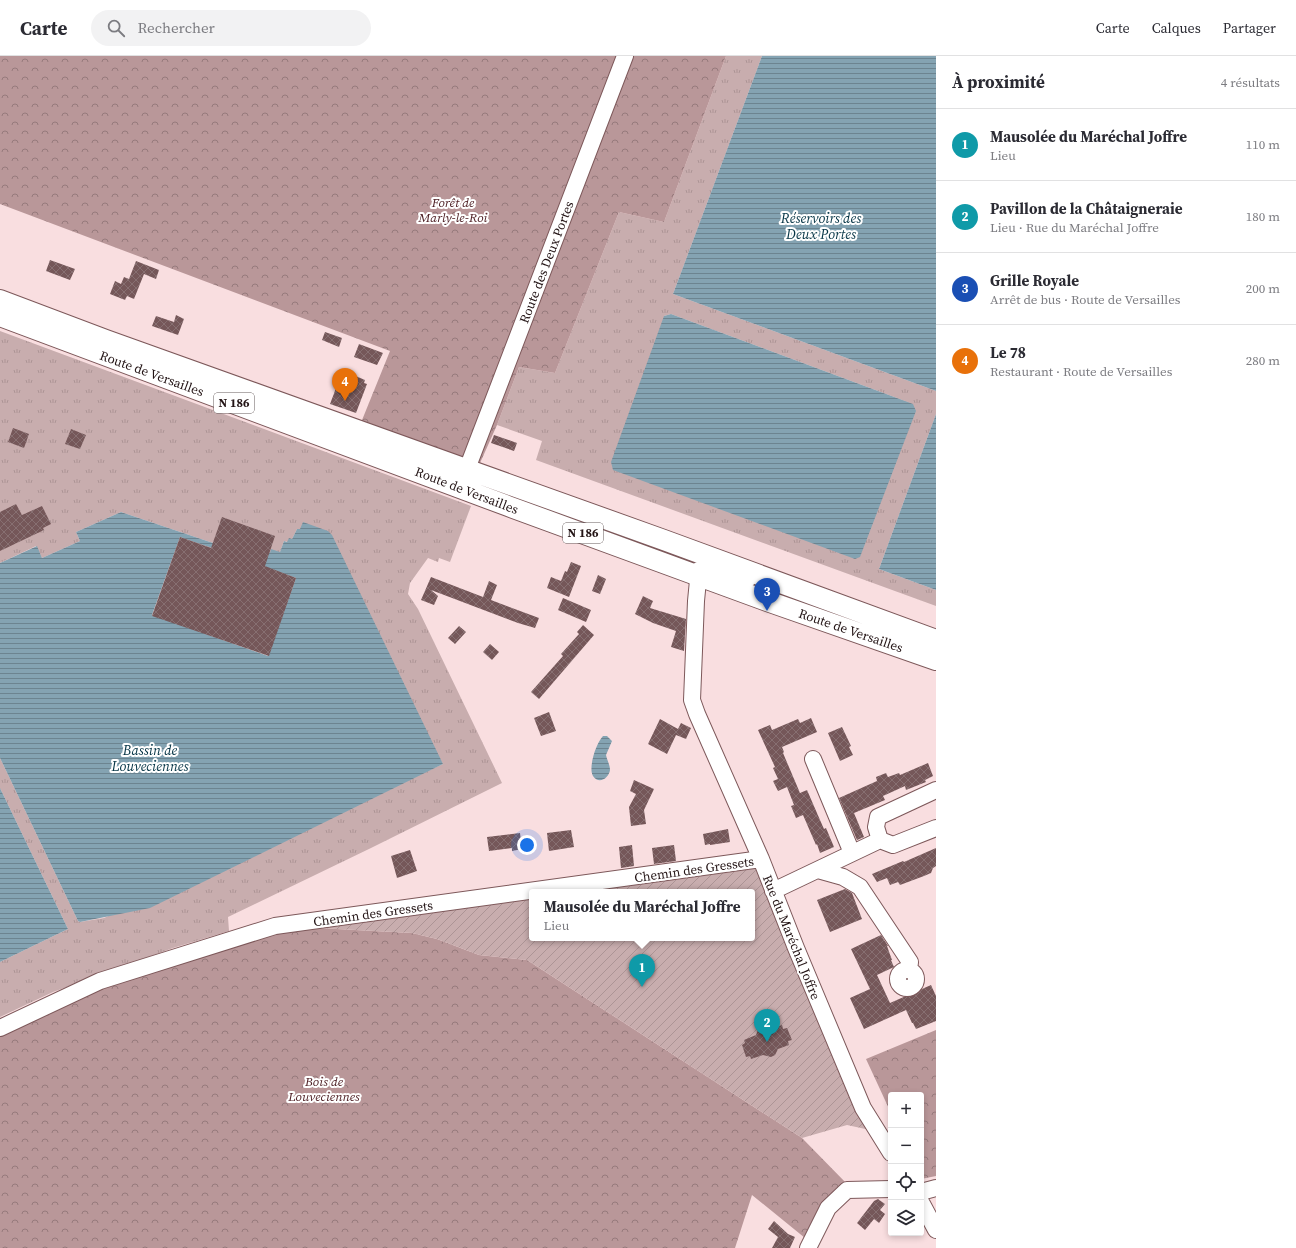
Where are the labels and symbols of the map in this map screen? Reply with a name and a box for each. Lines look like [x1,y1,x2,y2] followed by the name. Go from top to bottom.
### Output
[417,194,488,226] park label: Forêt de Marly-le-Roi
[515,198,578,326] street label: Route des Deux Portes
[780,208,862,244] water label: Réservoirs des Deux Portes
[98,347,206,400] street label: Route de Versailles
[332,368,358,401] pin: 4
[214,393,254,413] road number: N 186
[413,463,521,518] street label: Route de Versailles
[563,523,603,543] road number: N 186
[754,578,780,611] pin: 3
[796,605,906,656] street label: Route de Versailles
[110,740,189,776] water label: Bassin de Louveciennes
[517,835,537,855] your location
[633,853,755,886] street label: Chemin des Gressets
[759,872,824,1002] street label: Rue du Maréchal Joffre
[312,897,434,930] street label: Chemin des Gressets
[629,954,655,987] pin: 1
[754,1009,780,1042] pin: 2
[287,1073,360,1105] park label: Bois de Louveciennes

